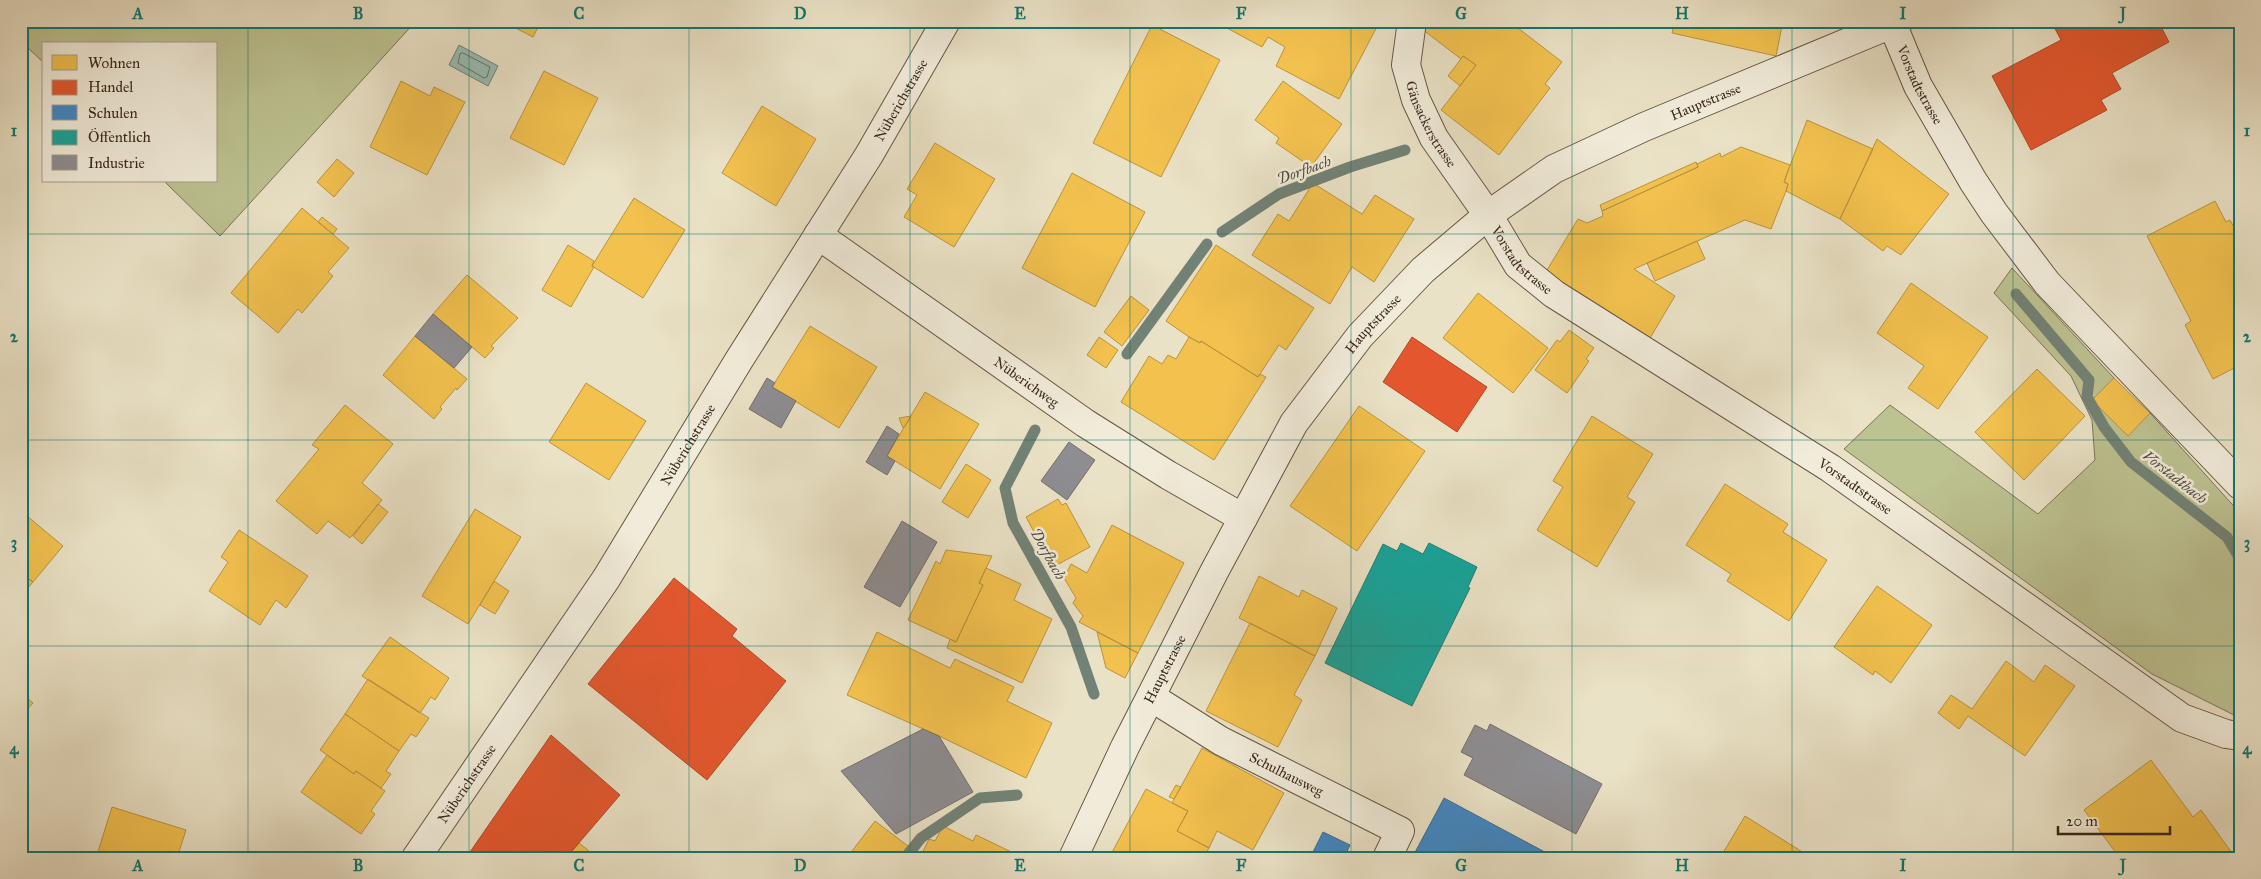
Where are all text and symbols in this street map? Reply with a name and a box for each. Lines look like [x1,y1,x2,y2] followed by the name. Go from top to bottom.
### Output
[132,4,144,23] text: A
[353,4,363,23] text: B
[574,4,585,23] text: C
[794,4,807,23] text: D
[1014,4,1026,23] text: E
[1236,4,1247,23] text: F
[1455,4,1467,23] text: G
[1675,4,1689,23] text: H
[1900,4,1907,23] text: I
[2118,4,2127,24] text: J
[42,42,218,182] legend
[1893,42,1946,128] street label: Vorstadtstrasse
[88,54,140,72] text: Wohnen
[871,56,931,144] street label: Nüberichstrasse
[88,78,134,96] text: Handel
[1402,79,1460,171] street label: Gänsackerstrasse
[1668,80,1744,124] street label: Hauptstrasse
[88,104,138,122] text: Schulen
[11,121,18,140] text: 1
[2244,121,2251,140] text: 1
[88,127,151,146] text: Öffentlich
[1275,152,1334,188] water label: Dorfbach
[88,154,145,172] text: Industrie
[1487,222,1556,298] street label: Vorstadtstrasse
[1342,290,1405,357] street label: Hauptstrasse
[10,327,19,346] text: 2
[2243,327,2252,346] text: 2
[990,353,1062,411] street label: Nüberichweg
[657,401,719,488] street label: Nüberichstrasse
[2139,446,2211,508] water label: Vorstadtbach
[1814,454,1895,519] street label: Vorstadtstrasse
[1027,525,1070,584] water label: Dorfbach
[11,533,17,553] text: 3
[2244,533,2250,553] text: 3
[1141,632,1190,706] street label: Hauptstrasse
[10,739,20,759] text: 4
[2243,739,2253,759] text: 4
[434,741,500,827] street label: Nüberichstrasse
[1246,749,1327,800] street label: Schulhausweg
[2058,804,2171,836] scale bar
[2066,812,2098,830] text: 20 m
[132,856,144,875] text: A
[353,856,363,875] text: B
[574,856,585,875] text: C
[794,856,807,875] text: D
[1014,856,1026,875] text: E
[1236,856,1247,875] text: F
[1455,856,1467,875] text: G
[1675,856,1689,875] text: H
[1900,856,1907,875] text: I
[2118,856,2127,876] text: J

